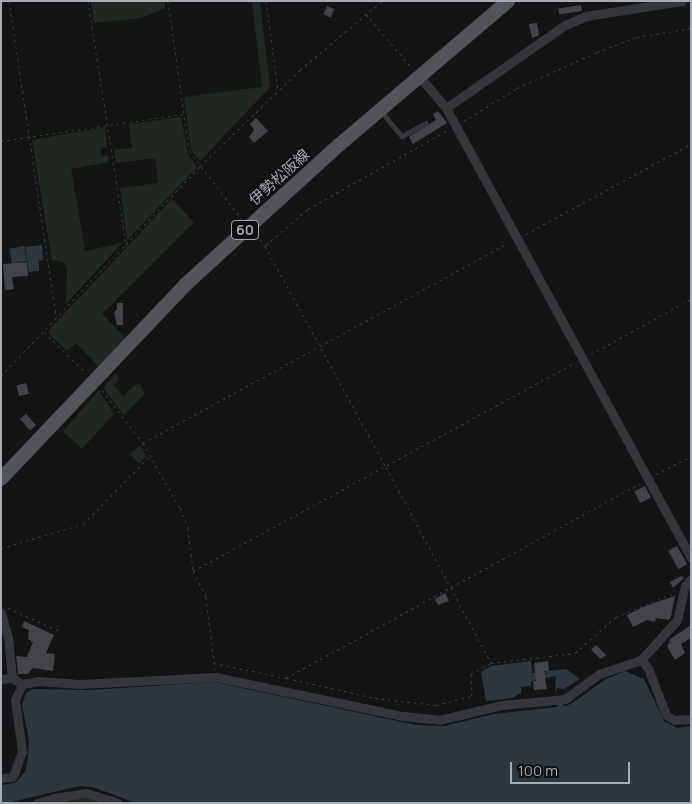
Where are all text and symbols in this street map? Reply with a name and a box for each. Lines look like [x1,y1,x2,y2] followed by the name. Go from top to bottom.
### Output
[245,145,313,209] street label: 伊勢松阪線
[230,218,260,242] road number: 60
[512,752,632,784] scale bar
[518,760,558,781] text: 100 m

